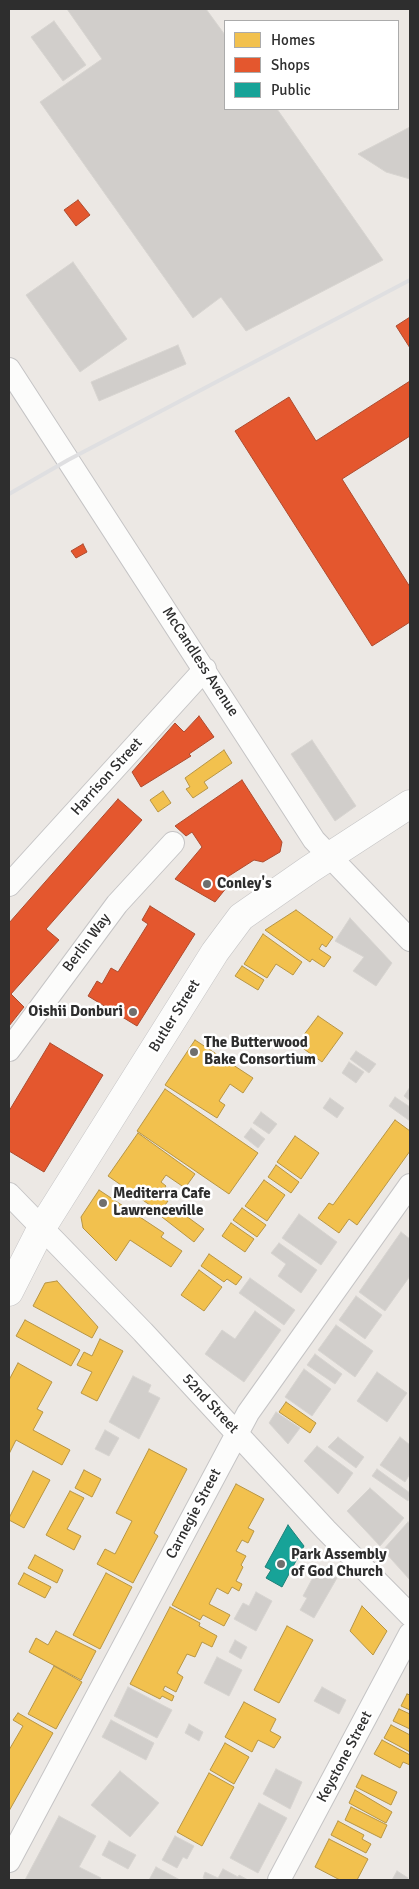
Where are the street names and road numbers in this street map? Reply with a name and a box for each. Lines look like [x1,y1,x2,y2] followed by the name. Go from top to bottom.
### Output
[158,604,242,720] street label: McCandless Avenue
[68,735,146,819] street label: Harrison Street
[59,910,115,976] street label: Berlin Way
[146,976,204,1056] street label: Butler Street
[178,1371,242,1437] street label: 52nd Street
[163,1466,225,1562] street label: Carnegie Street
[313,1708,377,1806] street label: Keystone Street

